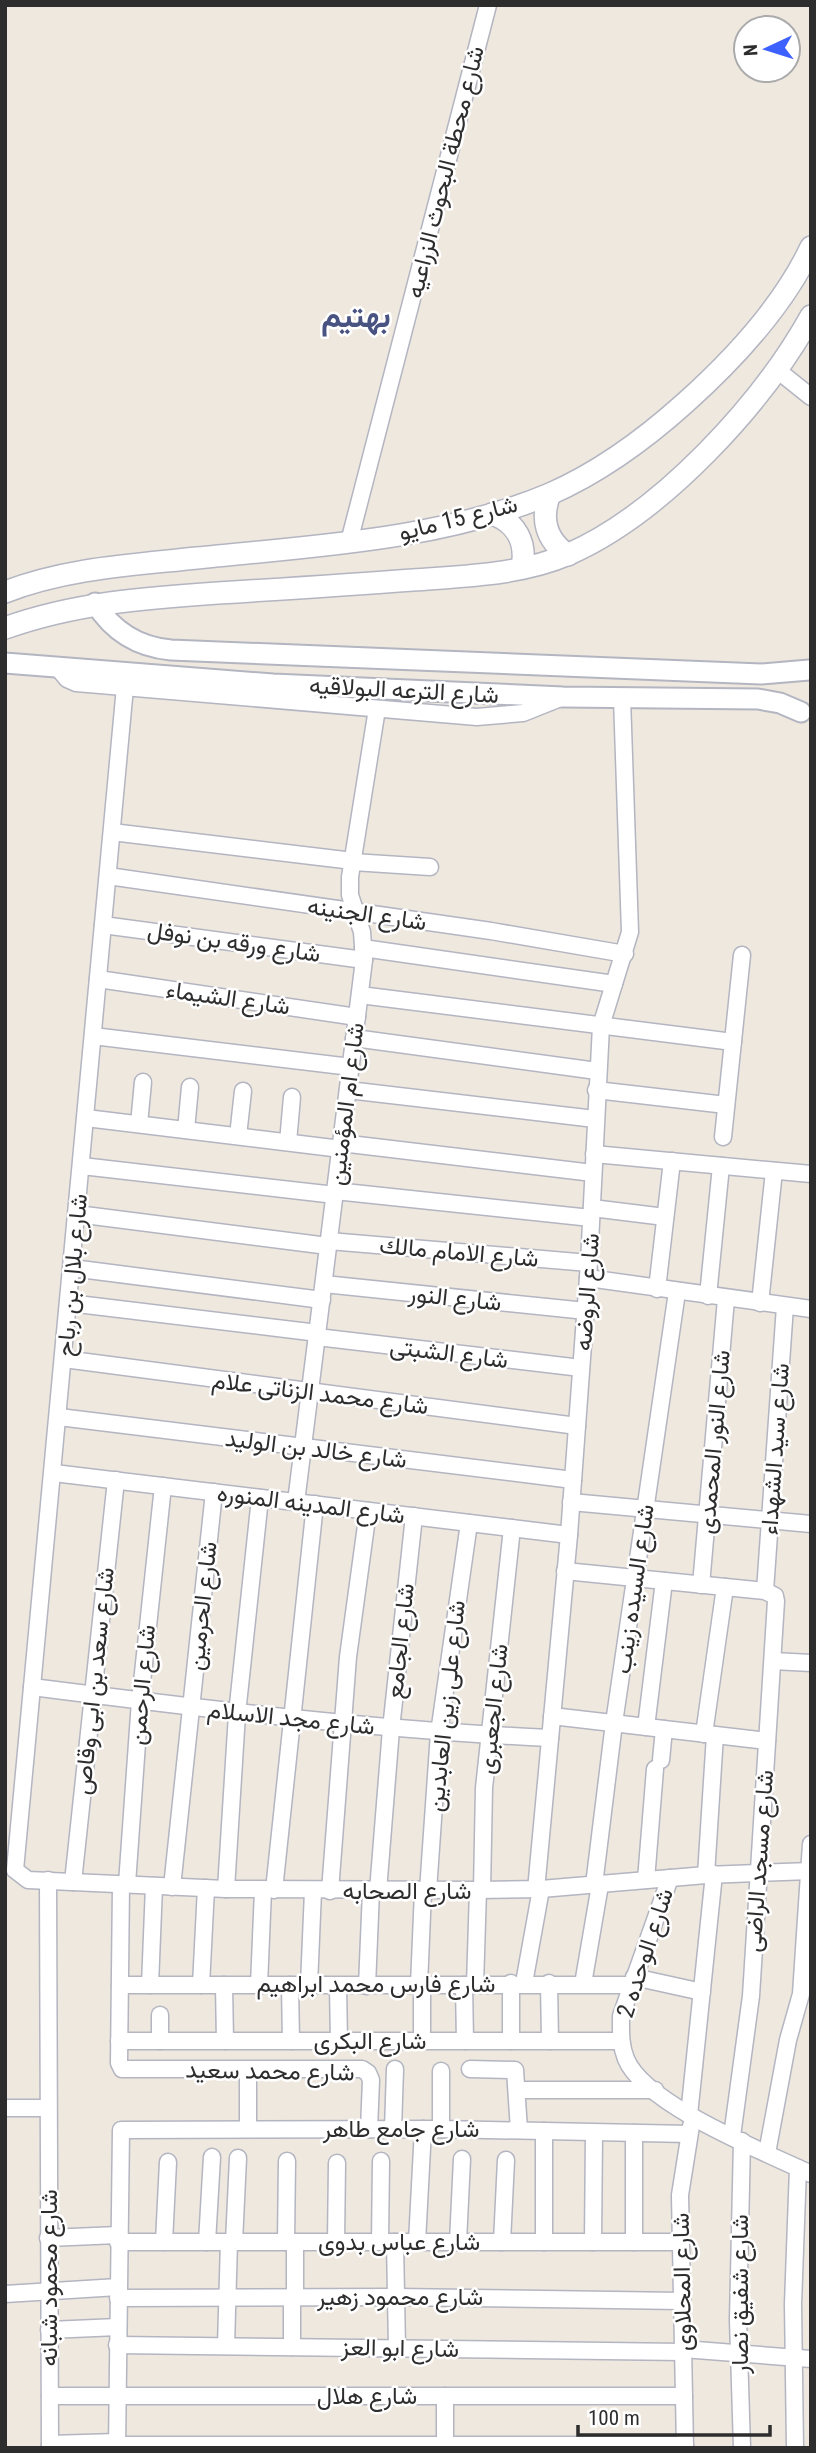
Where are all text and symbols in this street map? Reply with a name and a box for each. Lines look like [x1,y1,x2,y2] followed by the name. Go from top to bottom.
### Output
[732,14,802,84] north arrow
[400,43,492,301] street label: شارع محطة البحوث الزراعيه
[739,44,762,57] text: N
[321,297,391,337] district label: بهتيم
[396,490,521,548] street label: شارع 15 مايو
[308,671,500,711] street label: شارع الترعه البولاقيه
[305,892,428,938] street label: شارع الجنينه
[145,916,322,970] street label: شارع ورقه بن نوفل
[164,975,292,1023] street label: شارع الشيماء
[322,1021,372,1187] street label: شارع ام المؤمنين
[51,1193,95,1358] street label: شارع بلال بن رباح
[378,1231,540,1275] street label: شارع الامام مالك
[569,1232,607,1352] street label: شارع الروضه
[406,1279,503,1319] street label: شارع النور
[388,1332,510,1376] street label: شارع الشبتى
[692,1349,738,1535] street label: شارع النور المحمدى
[755,1362,797,1536] street label: شارع سيد الشهداء
[210,1366,430,1422] street label: شارع محمد الزناتى علام
[223,1424,408,1476] street label: شارع خالد بن الوليد
[215,1479,406,1531] street label: شارع المدينه المنوره
[608,1502,662,1676] street label: شارع السيده زينب
[181,1540,225,1672] street label: شارع الحرمين
[68,1566,122,1796] street label: شارع سعد بن ابى وقاص
[380,1582,423,1701] street label: شارع الجامع
[421,1599,473,1813] street label: شارع على زين العابدين
[123,1624,163,1747] street label: شارع الرحمن
[472,1642,516,1776] street label: شارع الجعبرى
[206,1695,376,1743] street label: شارع مجد الاسلام
[739,1769,781,1953] street label: شارع مسجد الراضى
[342,1877,472,1907] street label: شارع الصحابه
[611,1885,681,2022] street label: شارع الوحده 2
[257,1970,495,2000] street label: شارع فارس محمد ابراهيم
[313,2027,427,2057] street label: شارع البكرى
[185,2056,355,2088] street label: شارع محمد سعيد
[322,2115,479,2146] street label: شارع جامع طاهر
[35,2189,65,2367] street label: شارع محمود شبانه
[667,2213,699,2351] street label: شارع المحلاوى
[726,2214,756,2375] street label: شارع شفيق نصار
[318,2228,480,2258] street label: شارع عباس بدوى
[316,2283,483,2313] street label: شارع محمود زهير
[340,2333,459,2365] street label: شارع ابو العز
[317,2382,417,2412] street label: شارع هلال
[578,2394,770,2438] scale bar
[588,2406,640,2430] text: 100 m

